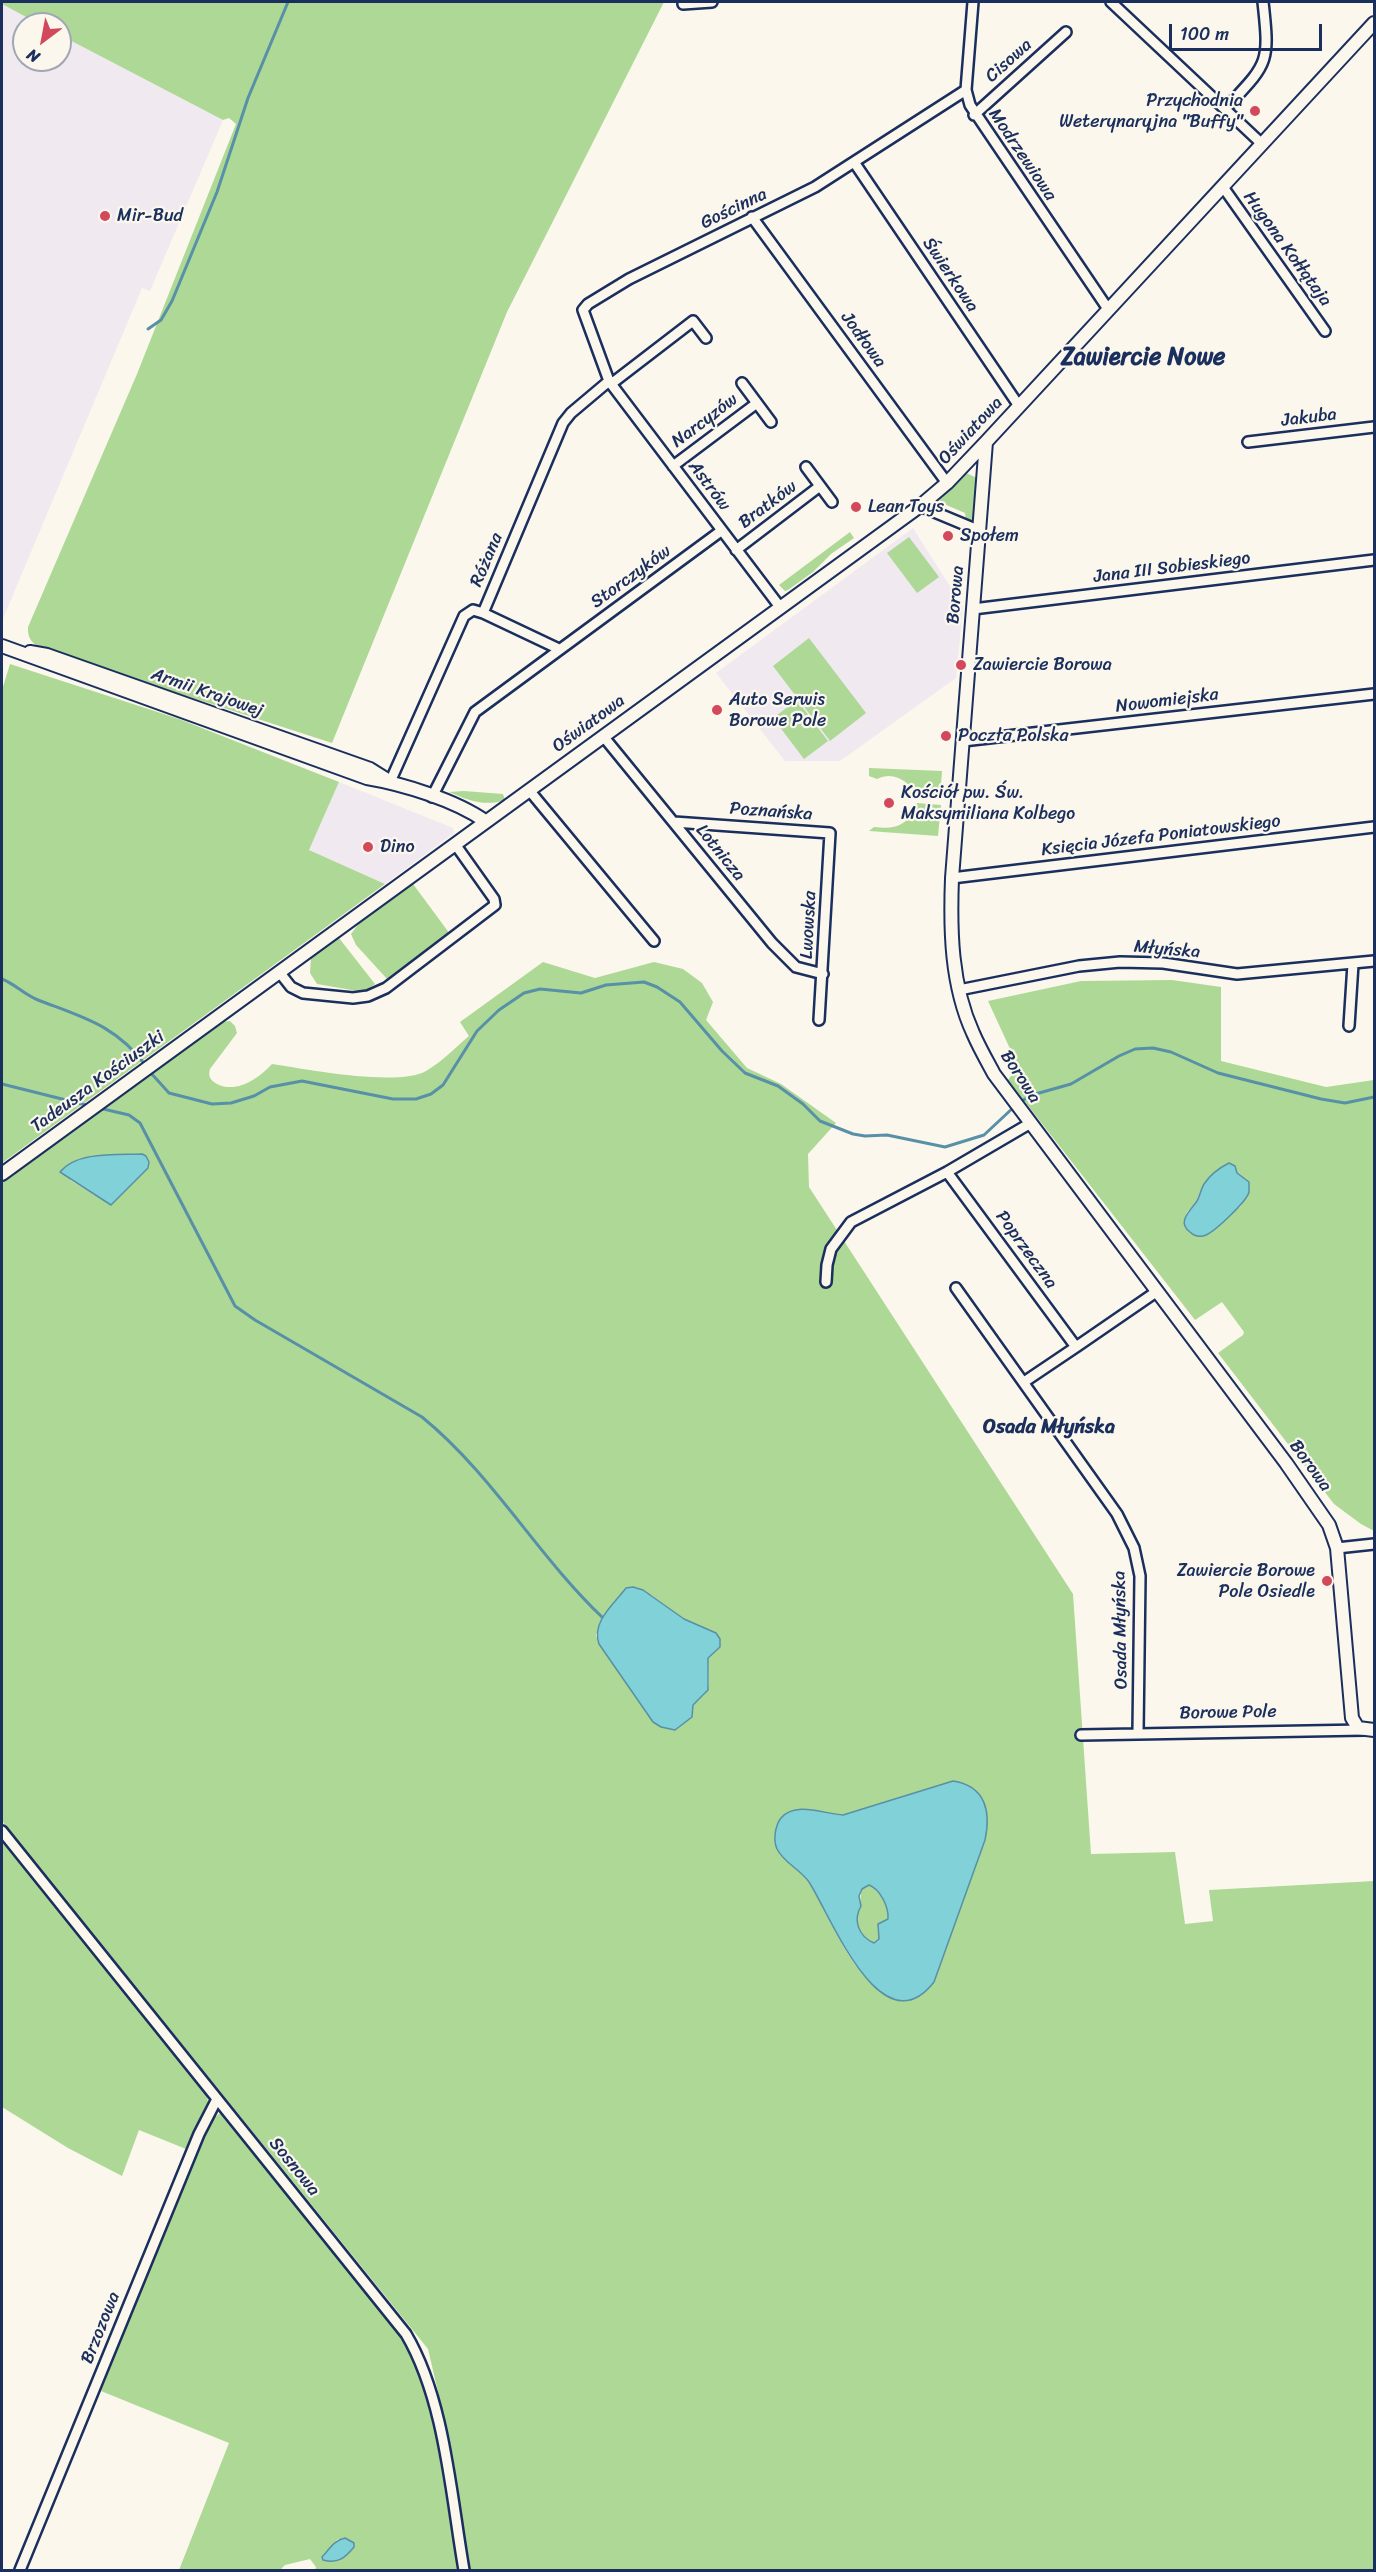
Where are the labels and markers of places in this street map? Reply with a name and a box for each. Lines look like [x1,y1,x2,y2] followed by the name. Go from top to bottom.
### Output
[1059,90,1243,132] place label: Przychodnia Weterynaryjna "Buffy"
[1248,104,1262,118] marker: Przychodnia Weterynaryjna "Buffy"
[117,205,183,227] place label: Mir-Bud
[98,209,112,223] marker: Mir-Bud
[868,496,944,518] place label: Lean Toys
[849,500,863,514] marker: Lean Toys
[960,525,1019,547] place label: Społem
[941,529,955,543] marker: Społem
[973,654,1112,676] place label: Zawiercie Borowa
[954,658,968,672] marker: Zawiercie Borowa
[729,689,826,732] place label: Auto Serwis Borowe Pole
[710,703,724,717] marker: Auto Serwis Borowe Pole
[958,725,1069,747] place label: Poczta Polska
[939,729,953,743] marker: Poczta Polska
[901,782,1075,824] place label: Kościół pw. Św. Maksymiliana Kolbego
[882,796,896,810] marker: Kościół pw. Św. Maksymiliana Kolbego
[380,836,415,858] place label: Dino
[361,840,375,854] marker: Dino
[1177,1560,1315,1602] place label: Zawiercie Borowe Pole Osiedle
[1320,1574,1334,1588] marker: Zawiercie Borowe Pole Osiedle

